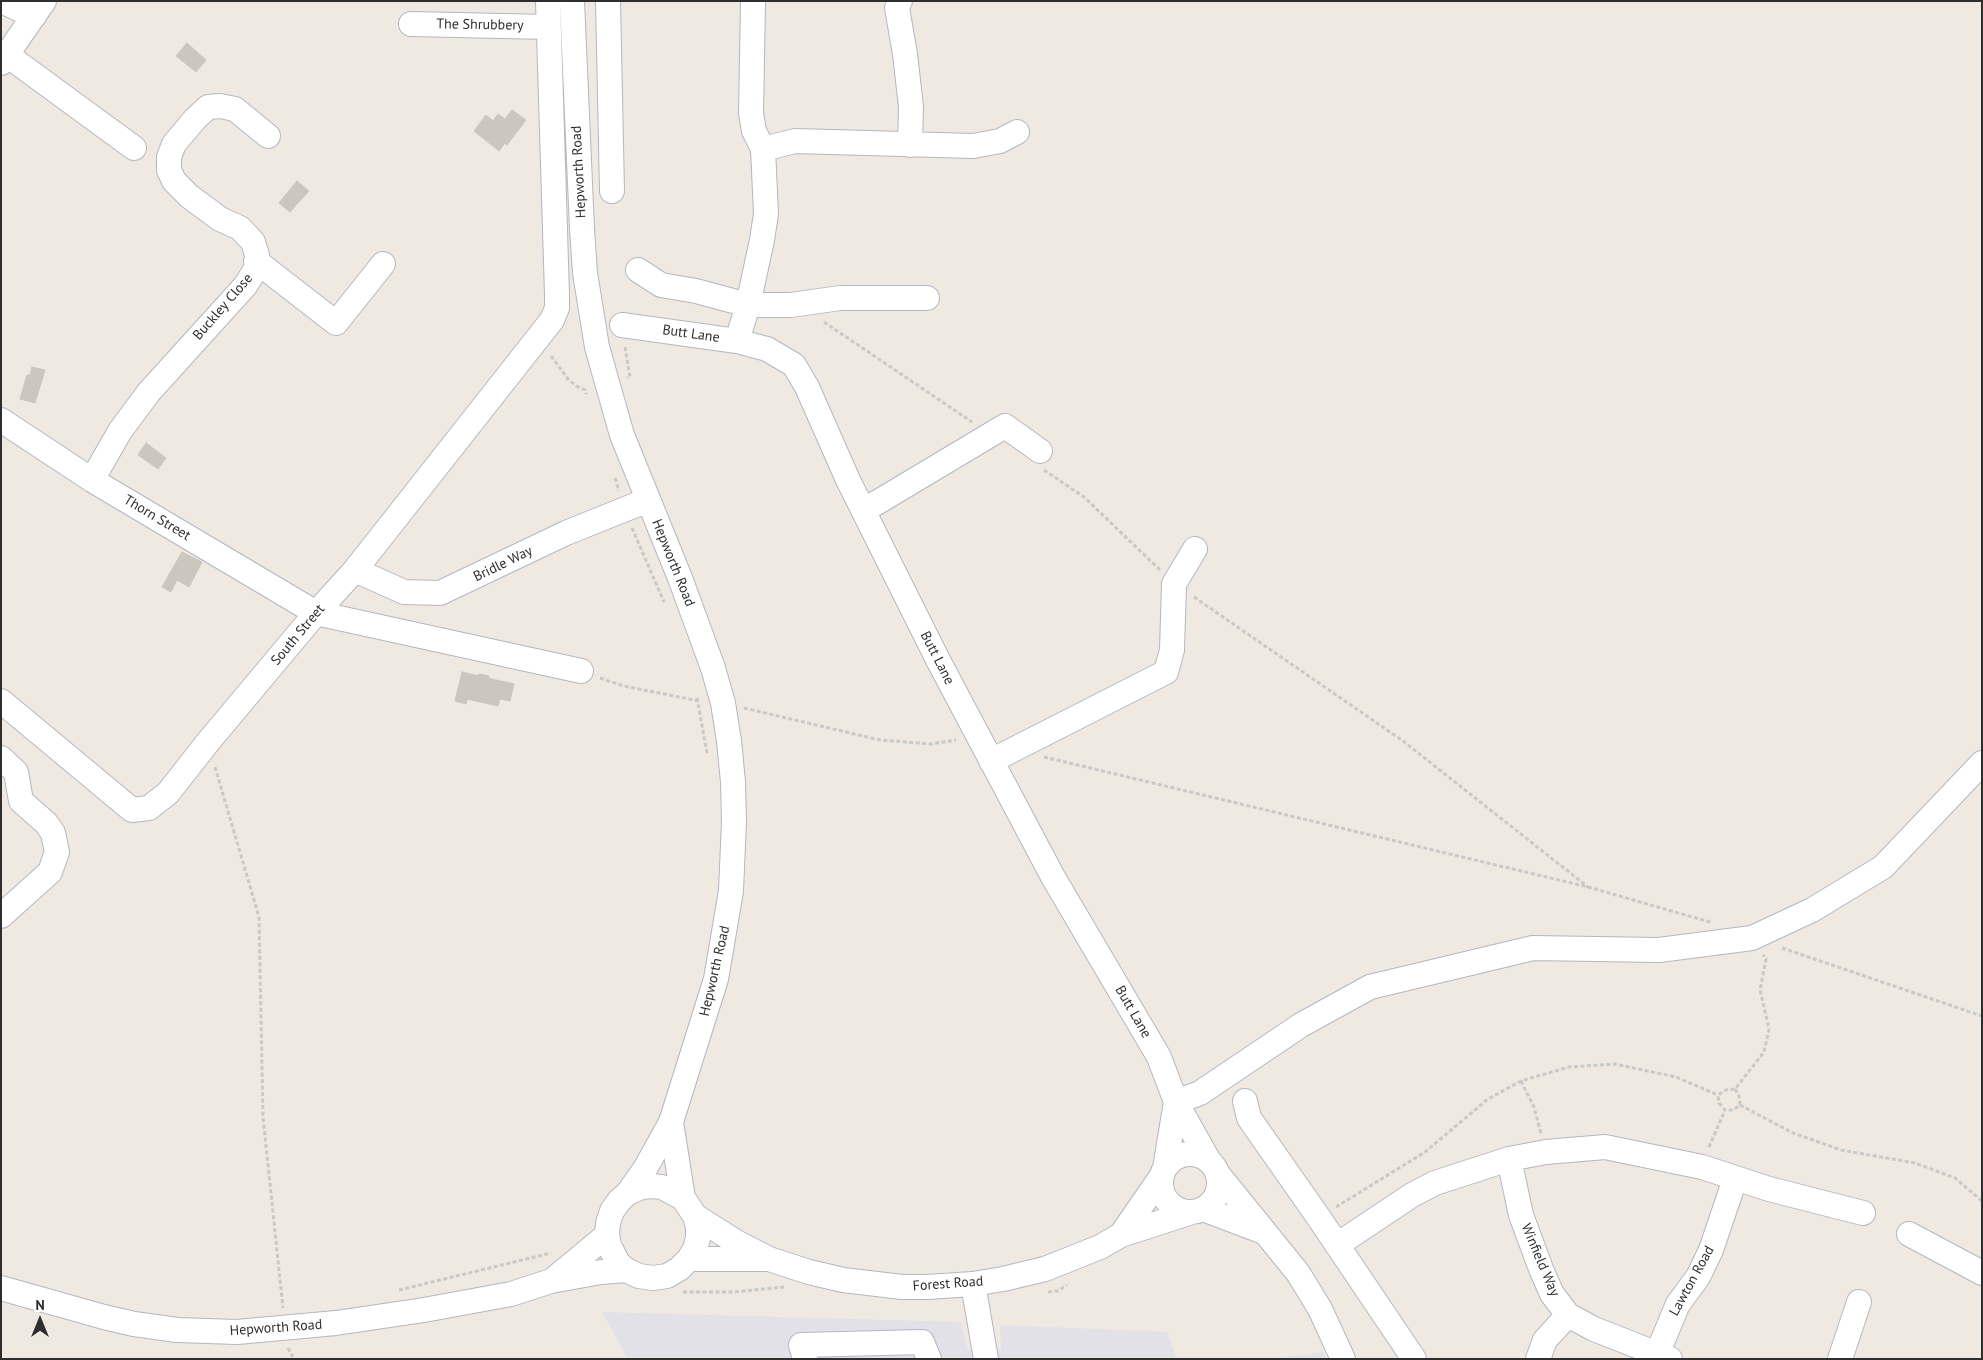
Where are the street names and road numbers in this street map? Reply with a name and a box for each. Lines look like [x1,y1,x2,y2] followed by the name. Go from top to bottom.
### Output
[436,16,524,34] street label: The Shrubbery
[568,125,590,219] street label: Hepworth Road
[190,270,256,344] street label: Buckley Close
[661,322,721,346] street label: Butt Lane
[121,492,193,544] street label: Thorn Street
[648,517,698,609] street label: Hepworth Road
[471,543,535,585] street label: Bridle Way
[268,601,328,669] street label: South Street
[916,629,958,687] street label: Butt Lane
[696,924,734,1018] street label: Hepworth Road
[1111,983,1155,1041] street label: Butt Lane
[1517,1221,1563,1299] street label: Winfield Way
[1666,1243,1718,1319] street label: Lawton Road
[912,1273,984,1295] street label: Forest Road
[229,1316,323,1340] street label: Hepworth Road

